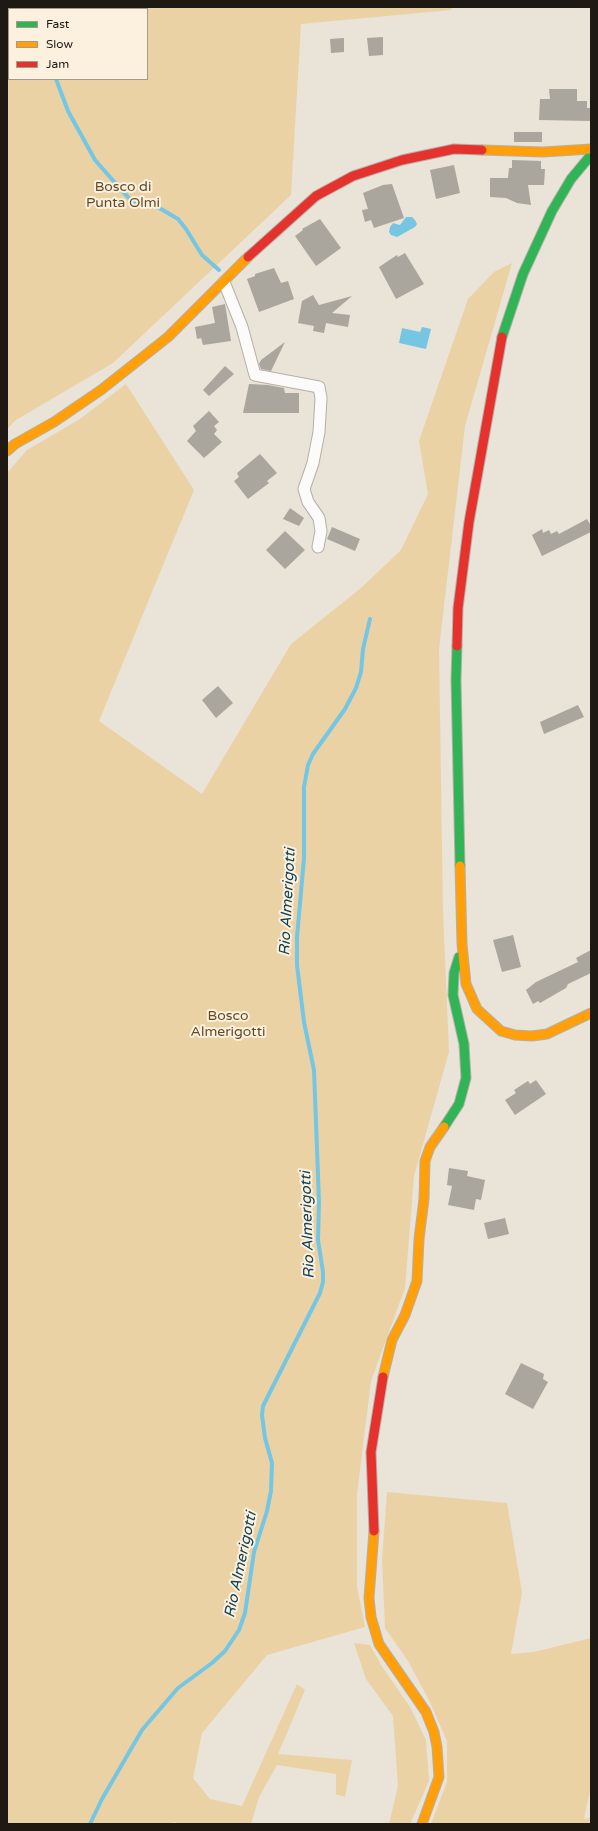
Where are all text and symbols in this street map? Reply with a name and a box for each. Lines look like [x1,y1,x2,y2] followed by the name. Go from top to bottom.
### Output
[8,8,148,80] legend
[46,17,69,31] text: Fast
[46,37,73,51] text: Slow
[46,57,69,71] text: Jam
[86,179,160,212] park label: Bosco di Punta Olmi
[276,848,300,956] water label: Rio Almerigotti
[191,1008,265,1040] park label: Bosco Almerigotti
[297,1171,319,1279] water label: Rio Almerigotti
[221,1510,261,1620] water label: Rio Almerigotti

